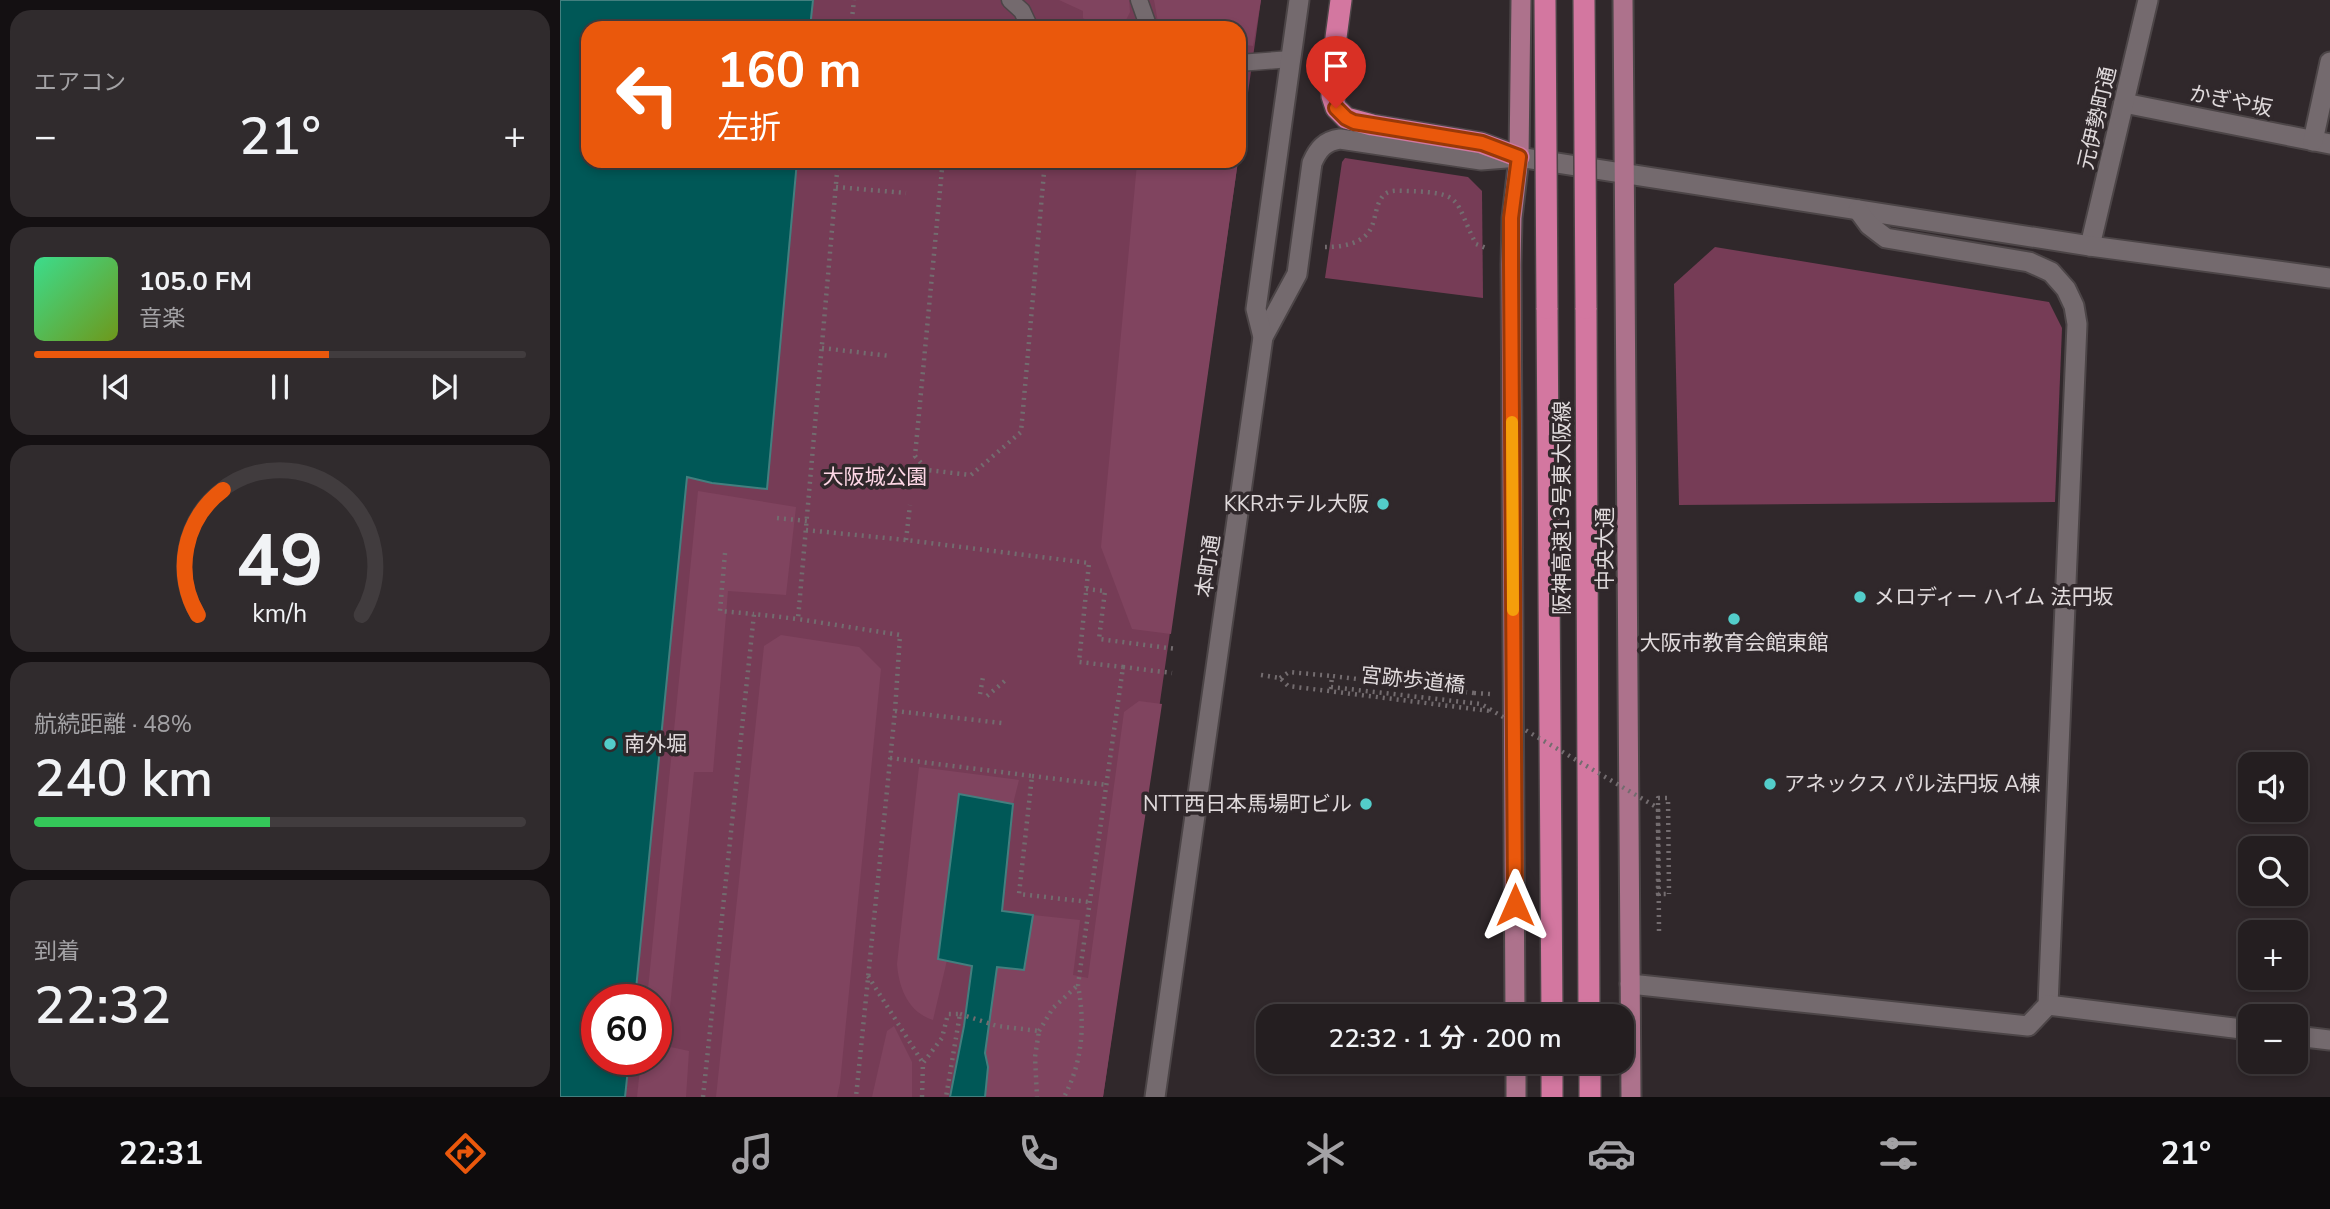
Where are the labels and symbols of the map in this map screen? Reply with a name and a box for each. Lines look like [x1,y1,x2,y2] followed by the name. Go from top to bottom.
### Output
[1306,36,1366,108] pin
[2072,64,2122,172] street label: 元伊勢町通
[2187,79,2275,123] street label: かぎや坂
[1548,401,1576,615] street label: 阪神高速13号東大阪線
[823,463,928,491] park label: 大阪城公園
[1224,490,1369,518] place label: KKRホテル大阪
[1375,496,1391,512] marker: KKRホテル大阪
[1591,507,1619,591] street label: 中央大通
[1190,533,1226,599] street label: 本町通
[1874,583,2113,611] place label: メロディー ハイム 法円坂
[1852,589,1868,605] marker: メロディー ハイム 法円坂
[1726,611,1742,627] marker: 大阪市教育会館東館
[1640,629,1829,657] place label: 大阪市教育会館東館
[1359,661,1467,699] street label: 宮跡歩道橋
[624,730,687,758] place label: 南外堀
[602,736,618,752] marker: 南外堀
[1784,770,2040,798] place label: アネックス パル法円坂 A棟
[1762,776,1778,792] marker: アネックス パル法円坂 A棟
[1143,790,1352,818] place label: NTT西日本馬場町ビル
[1358,796,1374,812] marker: NTT西日本馬場町ビル
[1478,868,1552,942] position arrow
[581,984,672,1075] speed limit sign: 60

